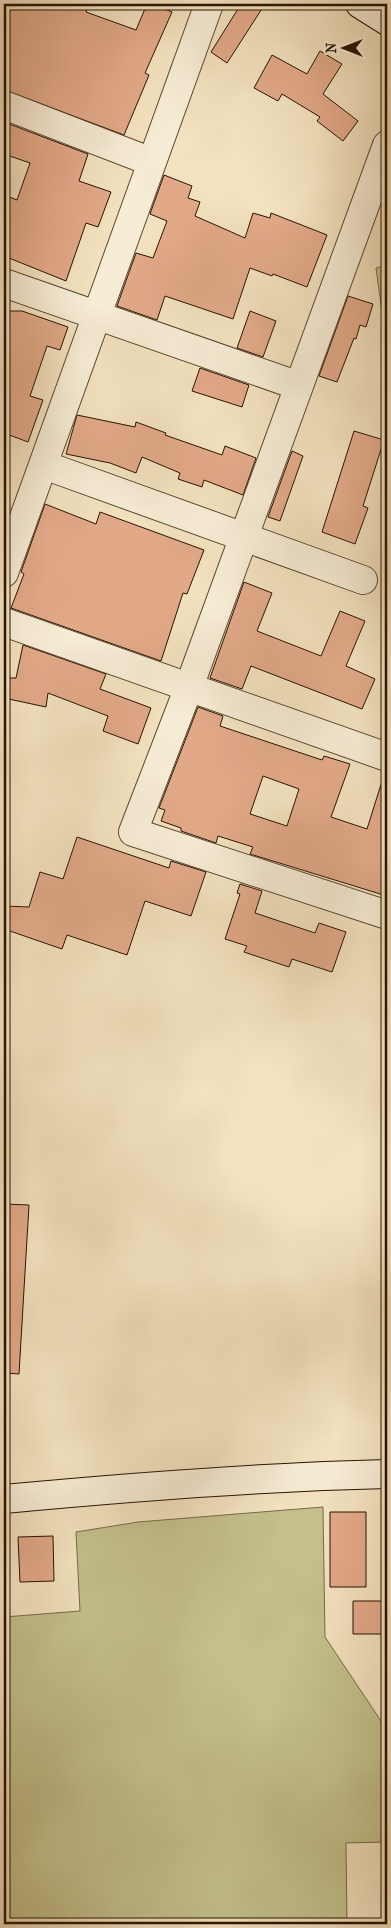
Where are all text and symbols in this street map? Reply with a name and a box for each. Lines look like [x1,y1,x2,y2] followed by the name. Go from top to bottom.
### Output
[318,22,368,72] north arrow
[323,42,340,53] text: N

